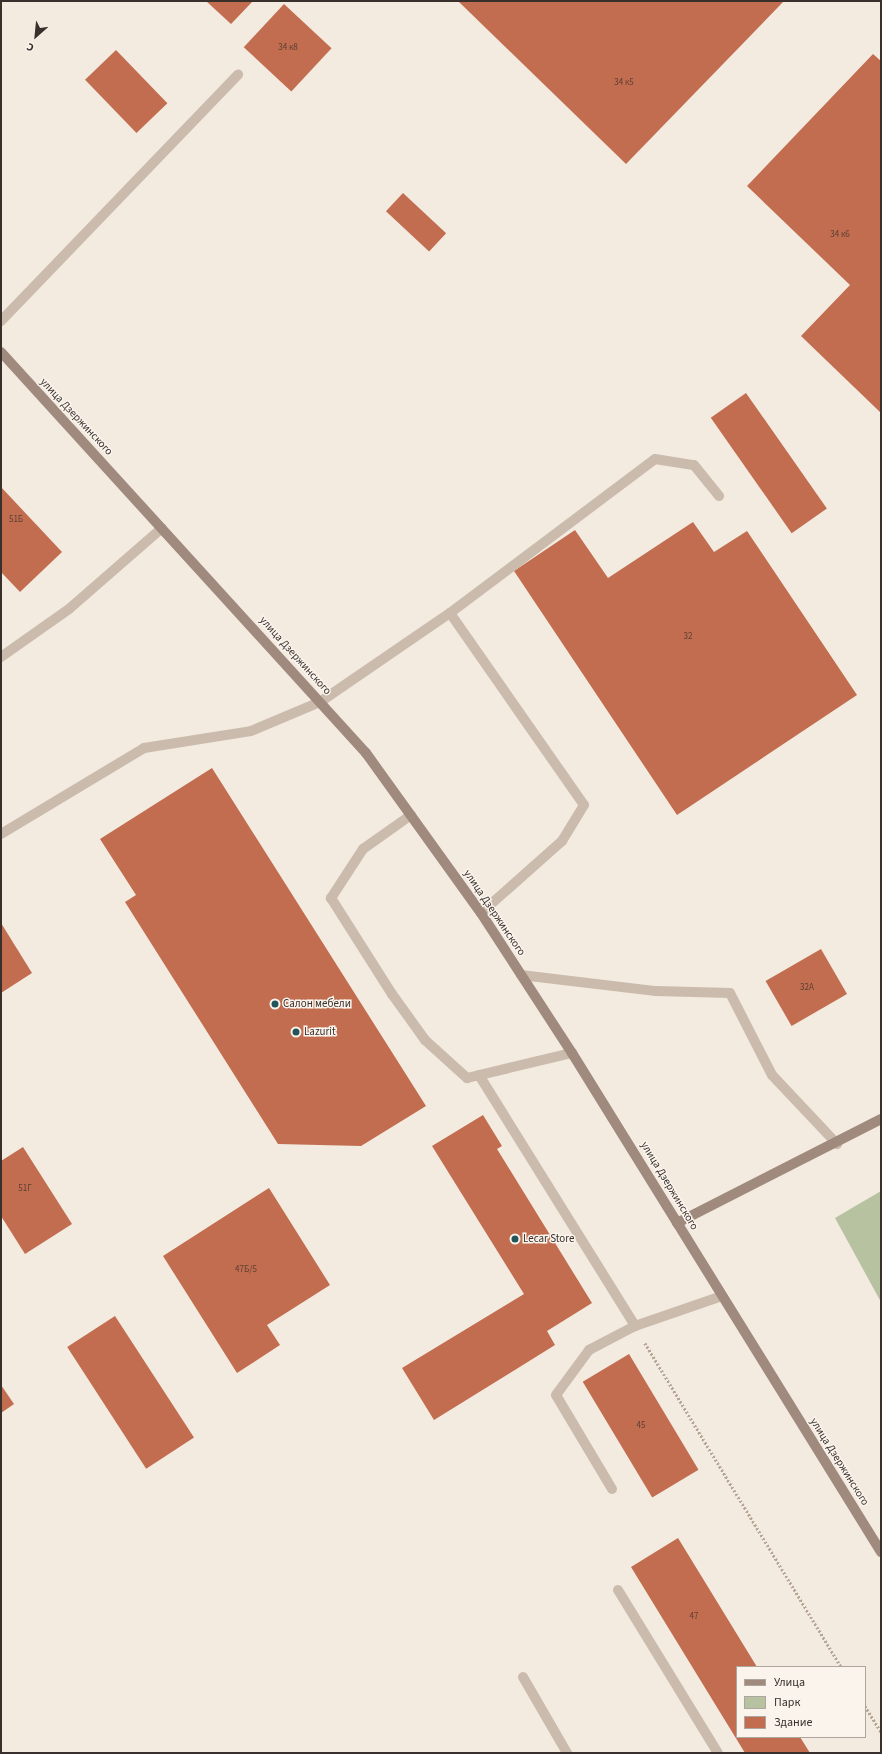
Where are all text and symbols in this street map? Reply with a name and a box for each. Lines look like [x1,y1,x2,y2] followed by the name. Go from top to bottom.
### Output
[16,16,56,56] north arrow
[24,39,37,55] text: С
[278,43,298,53] house number: 34 к8
[614,78,634,88] house number: 34 к5
[830,230,850,240] house number: 34 к6
[37,376,115,458] street label: улица Дзержинского
[9,515,23,525] house number: 51Б
[256,614,334,698] street label: улица Дзержинского
[684,632,692,642] house number: 32
[460,868,528,958] street label: улица Дзержинского
[800,983,814,993] house number: 32А
[283,997,351,1011] place label: Салон мебели
[270,999,280,1009] marker: Салон мебели
[304,1025,336,1039] place label: Lazurit
[291,1027,301,1037] marker: Lazurit
[637,1139,701,1233] street label: улица Дзержинского
[18,1184,32,1194] house number: 51Г
[523,1232,574,1246] place label: Lecar Store
[510,1234,520,1244] marker: Lecar Store
[235,1265,257,1275] house number: 47Б/5
[807,1416,871,1508] street label: улица Дзержинского
[637,1421,645,1431] house number: 45
[690,1612,698,1622] house number: 47
[736,1666,866,1738] legend
[774,1674,805,1691] text: Улица
[774,1694,800,1711] text: Парк
[774,1714,813,1731] text: Здание

